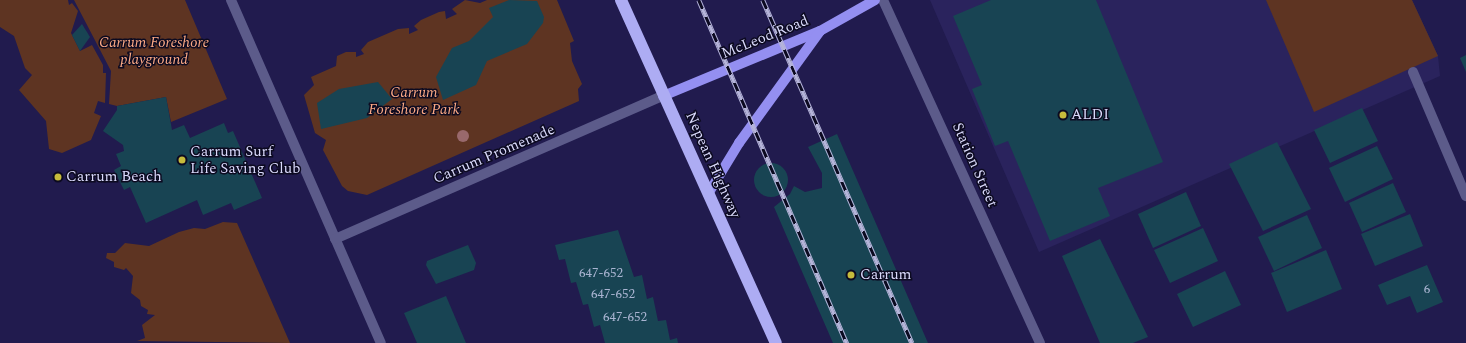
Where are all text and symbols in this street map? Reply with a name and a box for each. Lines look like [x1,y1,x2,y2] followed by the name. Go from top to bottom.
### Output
[719,11,811,63] street label: McLeod Road
[99,33,209,68] park label: Carrum Foreshore playground
[368,83,460,118] park label: Carrum Foreshore Park
[1071,106,1109,124] place label: ALDI
[682,109,744,221] street label: Nepean Highway
[1058,110,1068,120] marker: ALDI
[430,120,558,188] street label: Carrum Promenade
[948,120,1002,210] street label: Station Street
[190,142,301,177] place label: Carrum Surf Life Saving Club
[177,155,187,165] marker: Carrum Surf Life Saving Club
[66,168,162,186] place label: Carrum Beach
[53,172,63,182] marker: Carrum Beach
[579,265,623,281] house number: 647-652
[860,266,911,284] place label: Carrum
[845,269,857,281] marker: Carrum
[1424,281,1430,297] house number: 6
[591,286,635,302] house number: 647-652
[603,309,647,325] house number: 647-652

